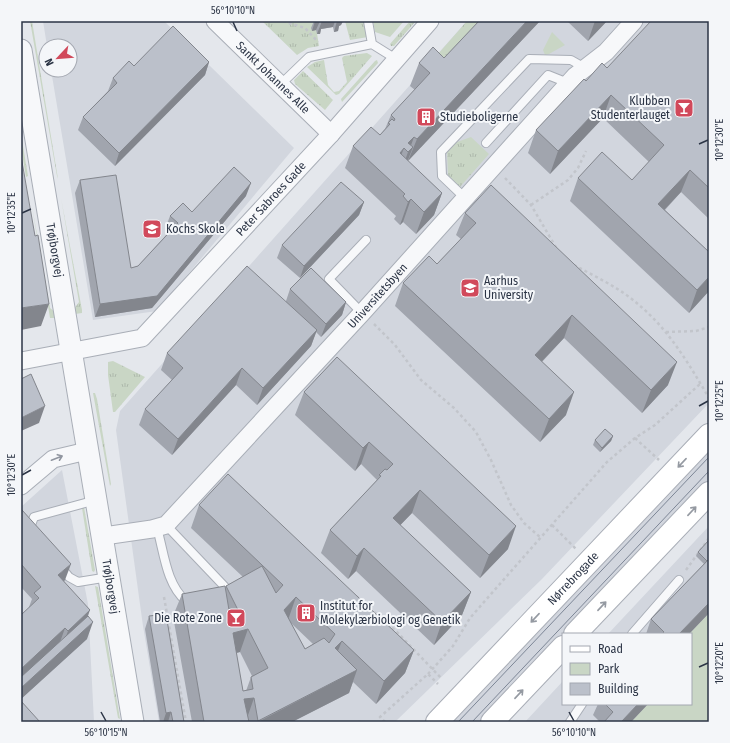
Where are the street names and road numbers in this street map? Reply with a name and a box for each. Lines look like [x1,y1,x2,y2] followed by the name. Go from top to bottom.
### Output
[233,39,313,117] street label: Sankt Johannes Alle
[233,159,309,239] street label: Peter Sabroes Gade
[43,222,66,278] street label: Trøjborgvej
[345,260,410,331] street label: Universitetsbyen
[545,549,602,608] street label: Nørrebrogade
[99,558,122,615] street label: Trøjborgvej

